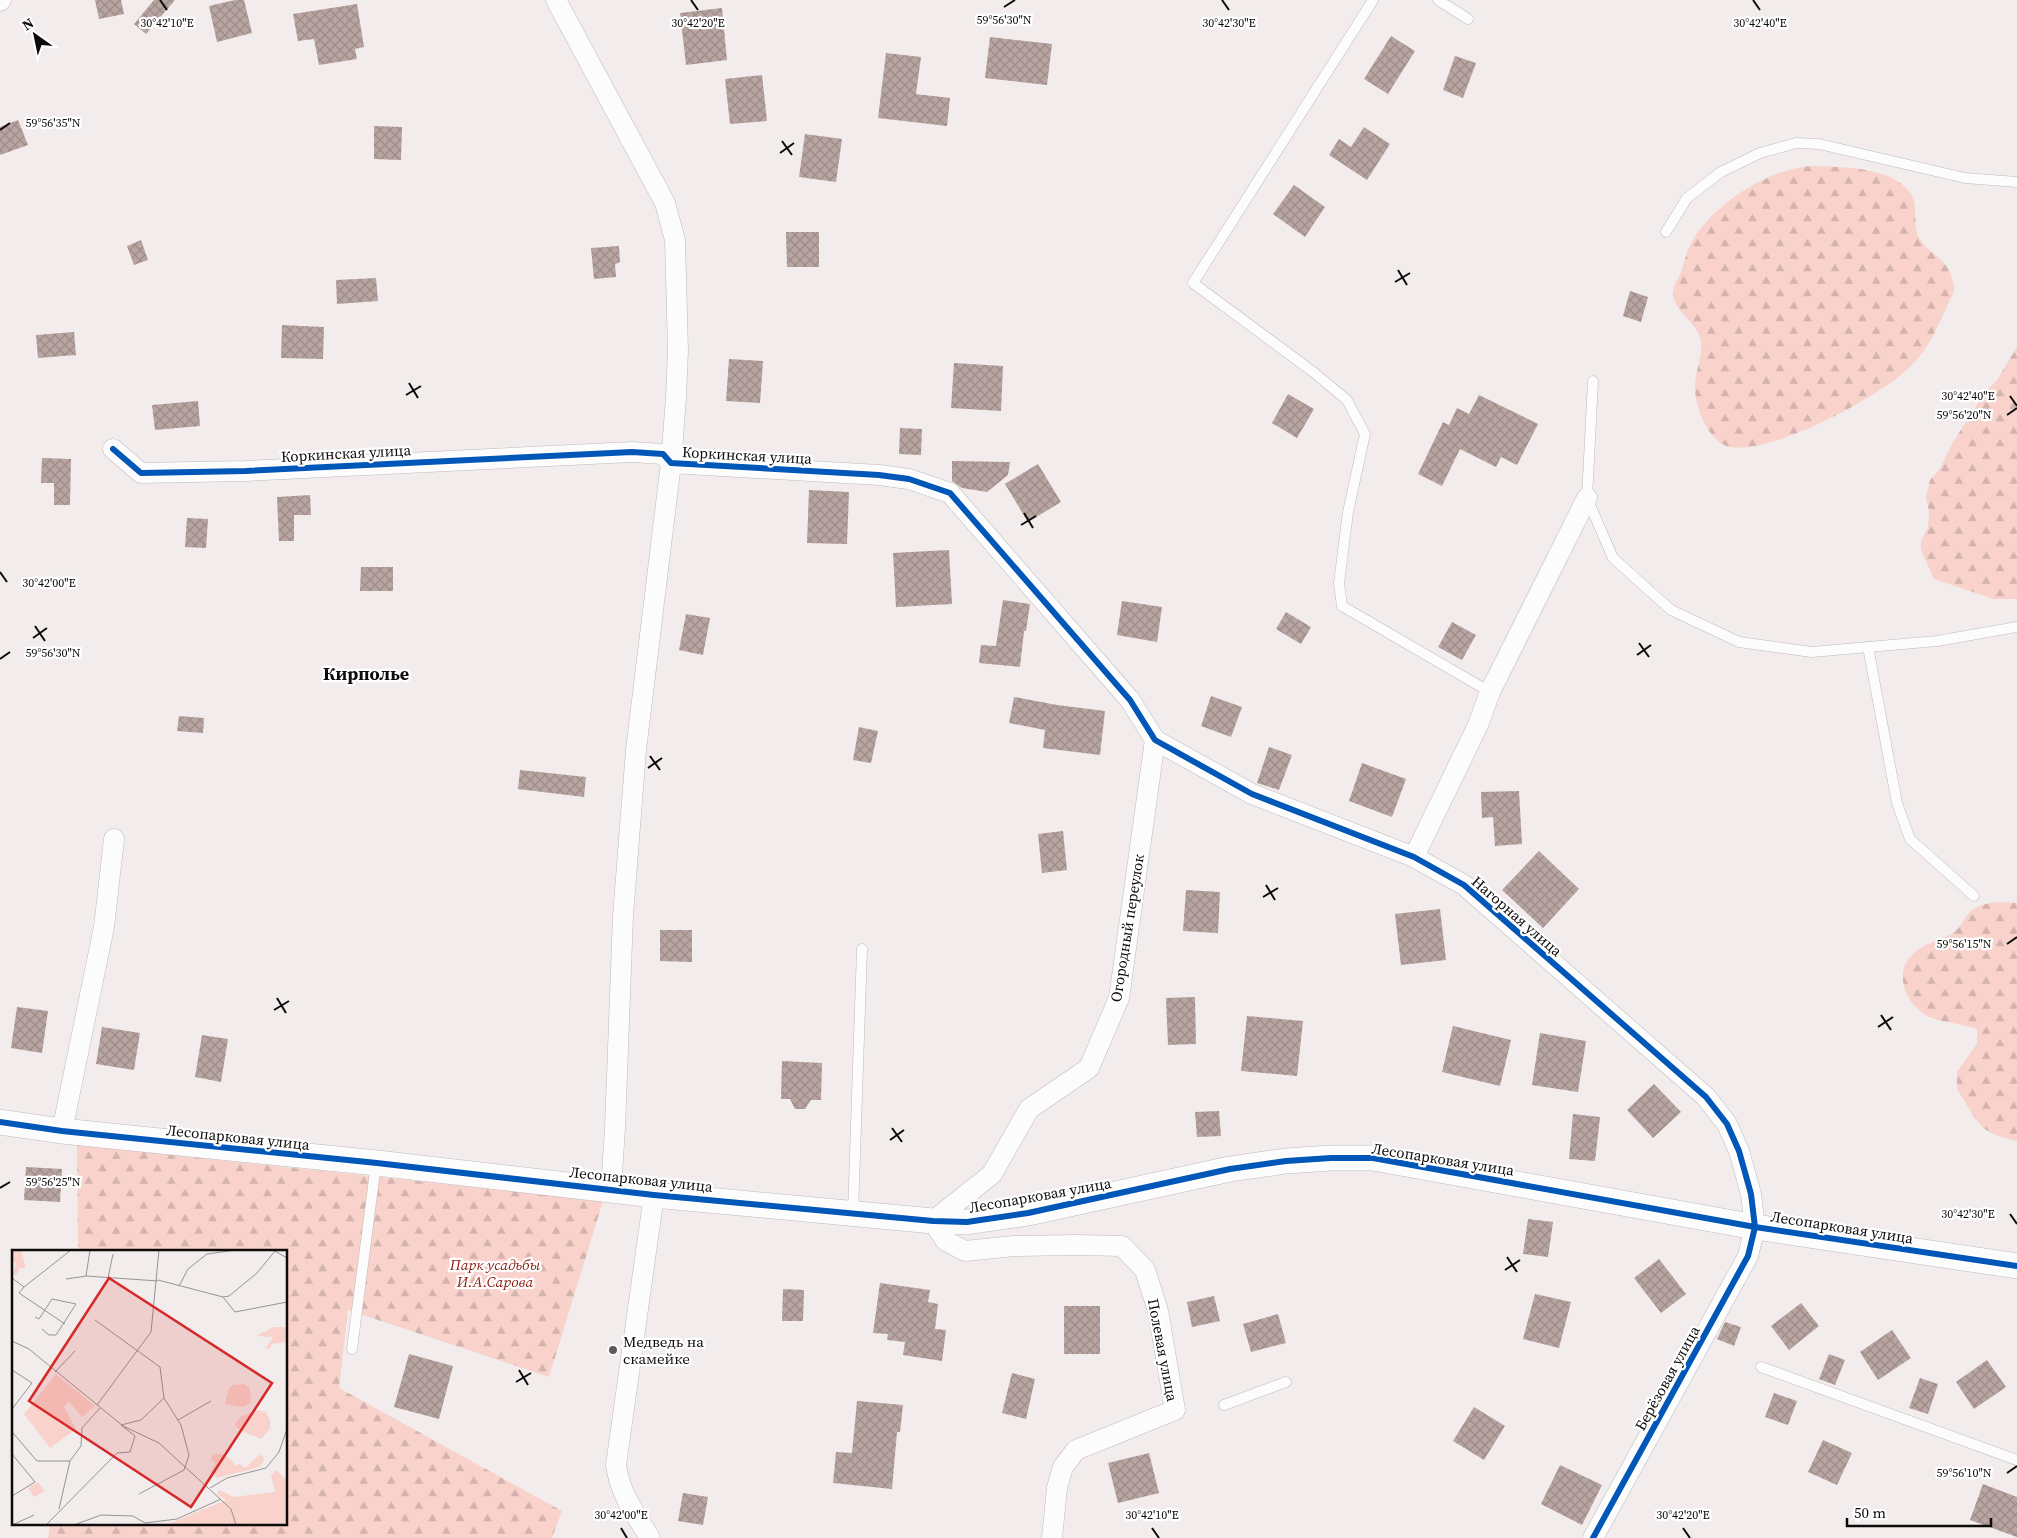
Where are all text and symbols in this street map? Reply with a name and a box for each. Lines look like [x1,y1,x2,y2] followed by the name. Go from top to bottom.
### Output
[10,10,60,60] north arrow
[976,12,1032,28] text: 59°56'30"N
[18,13,38,35] text: N
[140,15,194,31] text: 30°42'10"E
[671,15,725,31] text: 30°42'20"E
[1202,15,1256,31] text: 30°42'30"E
[1733,15,1787,31] text: 30°42'40"E
[25,115,81,131] text: 59°56'35"N
[1941,388,1995,404] text: 30°42'40"E
[1936,407,1992,423] text: 59°56'20"N
[280,439,412,467] street label: Коркинская улица
[681,441,813,469] street label: Коркинская улица
[22,575,76,591] text: 30°42'00"E
[25,645,81,661] text: 59°56'30"N
[323,661,409,686] district label: Кирполье
[1105,852,1149,1003] street label: Огородный переулок
[1467,871,1567,961] street label: Нагорная улица
[1936,936,1992,952] text: 59°56'15"N
[165,1119,311,1155] street label: Лесопарковая улица
[1370,1137,1516,1181] street label: Лесопарковая улица
[568,1161,714,1197] street label: Лесопарковая улица
[967,1172,1113,1218] street label: Лесопарковая улица
[25,1174,81,1190] text: 59°56'25"N
[1769,1205,1915,1249] street label: Лесопарковая улица
[1941,1206,1995,1222] text: 30°42'30"E
[12,1250,288,1526] inset map
[449,1254,541,1292] park label: Парк усадьбы И.А.Сарова
[1143,1297,1183,1404] street label: Полевая улица
[1629,1321,1705,1434] street label: Берёзовая улица
[623,1331,704,1369] place label: Медведь на скамейке
[607,1344,619,1356] marker: Медведь на скамейке
[1936,1465,1992,1481] text: 59°56'10"N
[1847,1496,1991,1528] scale bar
[1854,1502,1886,1523] text: 50 m
[594,1507,648,1523] text: 30°42'00"E
[1125,1507,1179,1523] text: 30°42'10"E
[1656,1507,1710,1523] text: 30°42'20"E

